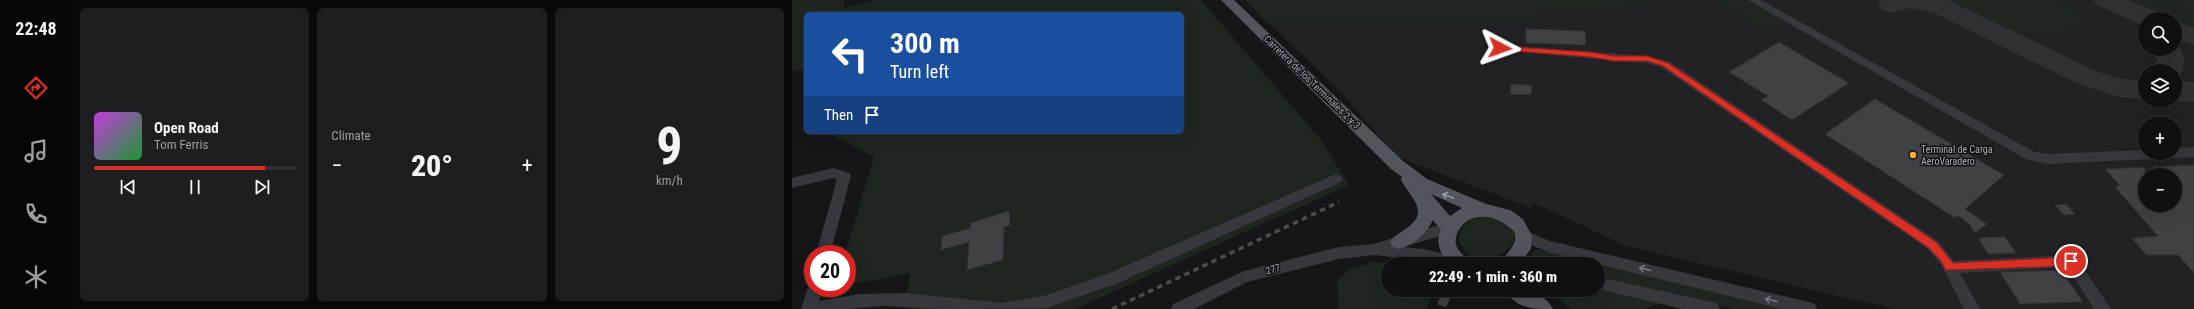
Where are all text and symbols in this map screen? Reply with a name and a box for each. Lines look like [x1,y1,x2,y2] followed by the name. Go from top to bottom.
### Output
[2138,12,2182,212] map controls
[2138,12,2182,56] button: search
[15,18,57,39] text: 22:48
[890,27,960,60] text: 300 m
[1479,27,1521,69] position arrow
[824,28,876,80] icon: left
[1262,33,1362,131] street label: Carretera de los Terminales 2 y 3
[890,61,949,82] text: Turn left
[2138,64,2182,108] button: layers
[22,74,50,102] icon: directions
[861,104,883,126] icon: arrive
[824,106,853,124] text: Then
[656,116,682,177] text: 9
[2138,116,2182,160] button: +
[154,119,219,137] text: Open Road
[331,128,371,143] text: Climate
[22,137,50,165] icon: music
[154,137,208,152] text: Tom Ferris
[1921,144,1993,167] place label: Terminal de Carga AeroVaradero
[411,148,453,183] text: 20°
[1908,150,1918,160] marker: Terminal de Carga AeroVaradero
[331,153,342,178] text: −
[522,153,533,178] text: +
[2138,168,2182,212] button: −
[656,173,683,188] text: km/h
[117,176,139,198] icon: previous
[184,176,206,198] icon: pause
[251,176,273,198] icon: next
[1442,191,1454,199] one-way arrow
[22,200,50,228] icon: phone
[2054,244,2088,278] pin
[804,245,856,297] speed limit sign: 20
[2060,250,2082,272] icon: arrive
[1264,262,1282,276] street label: 277
[22,263,50,291] icon: climate
[1638,265,1651,273] one-way arrow
[1429,268,1557,286] text: 22:49 · 1 min · 360 m
[1765,296,1778,303] one-way arrow

